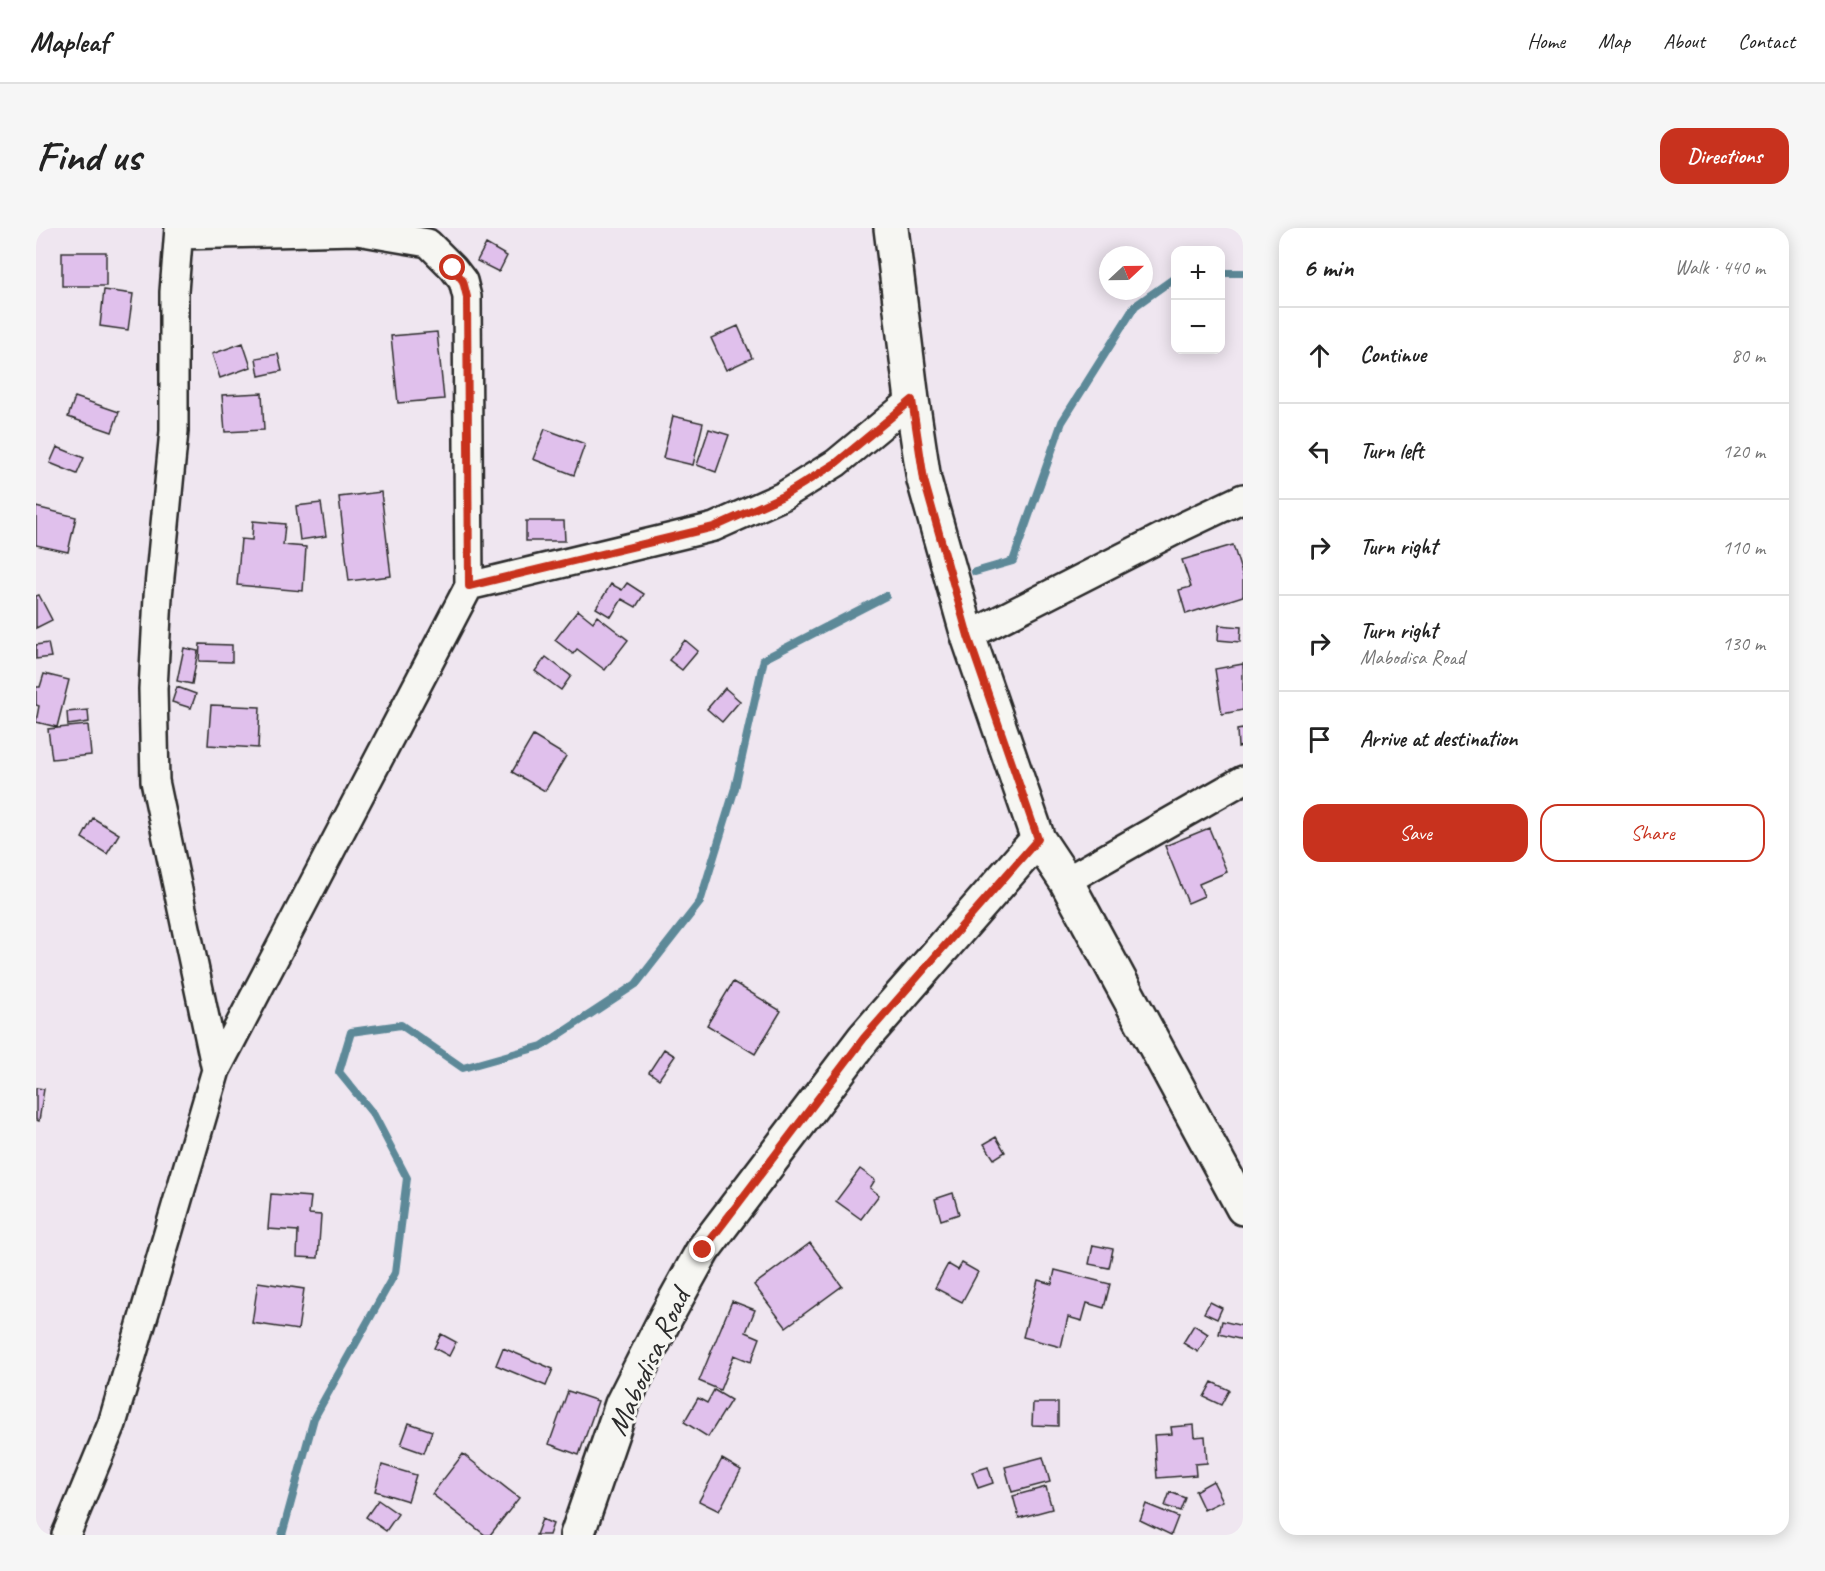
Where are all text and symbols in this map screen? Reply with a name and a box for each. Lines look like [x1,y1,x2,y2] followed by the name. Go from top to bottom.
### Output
[30,24,108,59] text: Mapleaf
[1527,28,1565,54] text: Home
[1598,28,1630,54] text: Map
[1663,28,1705,54] text: About
[1738,28,1795,54] text: Contact
[1660,128,1789,184] button: Directions
[36,130,141,183] text: Find us
[1099,246,1153,300] north arrow
[1171,246,1225,354] map controls
[1171,246,1225,300] button: +
[1303,251,1353,284] text: 6 min
[439,254,465,280] route start
[1675,255,1765,280] text: Walk · 440 m
[1171,300,1225,354] button: −
[1303,339,1336,372] icon: ahead
[1360,341,1426,369] text: Continue
[1731,343,1765,368] text: 80 m
[1303,435,1336,468] icon: left
[1360,437,1424,465] text: Turn left
[1722,439,1765,464] text: 120 m
[1303,531,1336,564] icon: right
[1360,533,1437,561] text: Turn right
[1722,535,1765,560] text: 110 m
[1360,617,1437,645] text: Turn right
[1303,627,1336,660] icon: right
[1722,631,1765,656] text: 130 m
[1360,645,1465,670] text: Mabodisa Road
[1303,723,1336,756] icon: arrive
[1360,725,1517,753] text: Arrive at destination
[1303,804,1528,862] button: Save
[1540,804,1765,862] button: Share
[689,1236,715,1262] route end
[598,1279,700,1441] street label: Mabodisa Road

